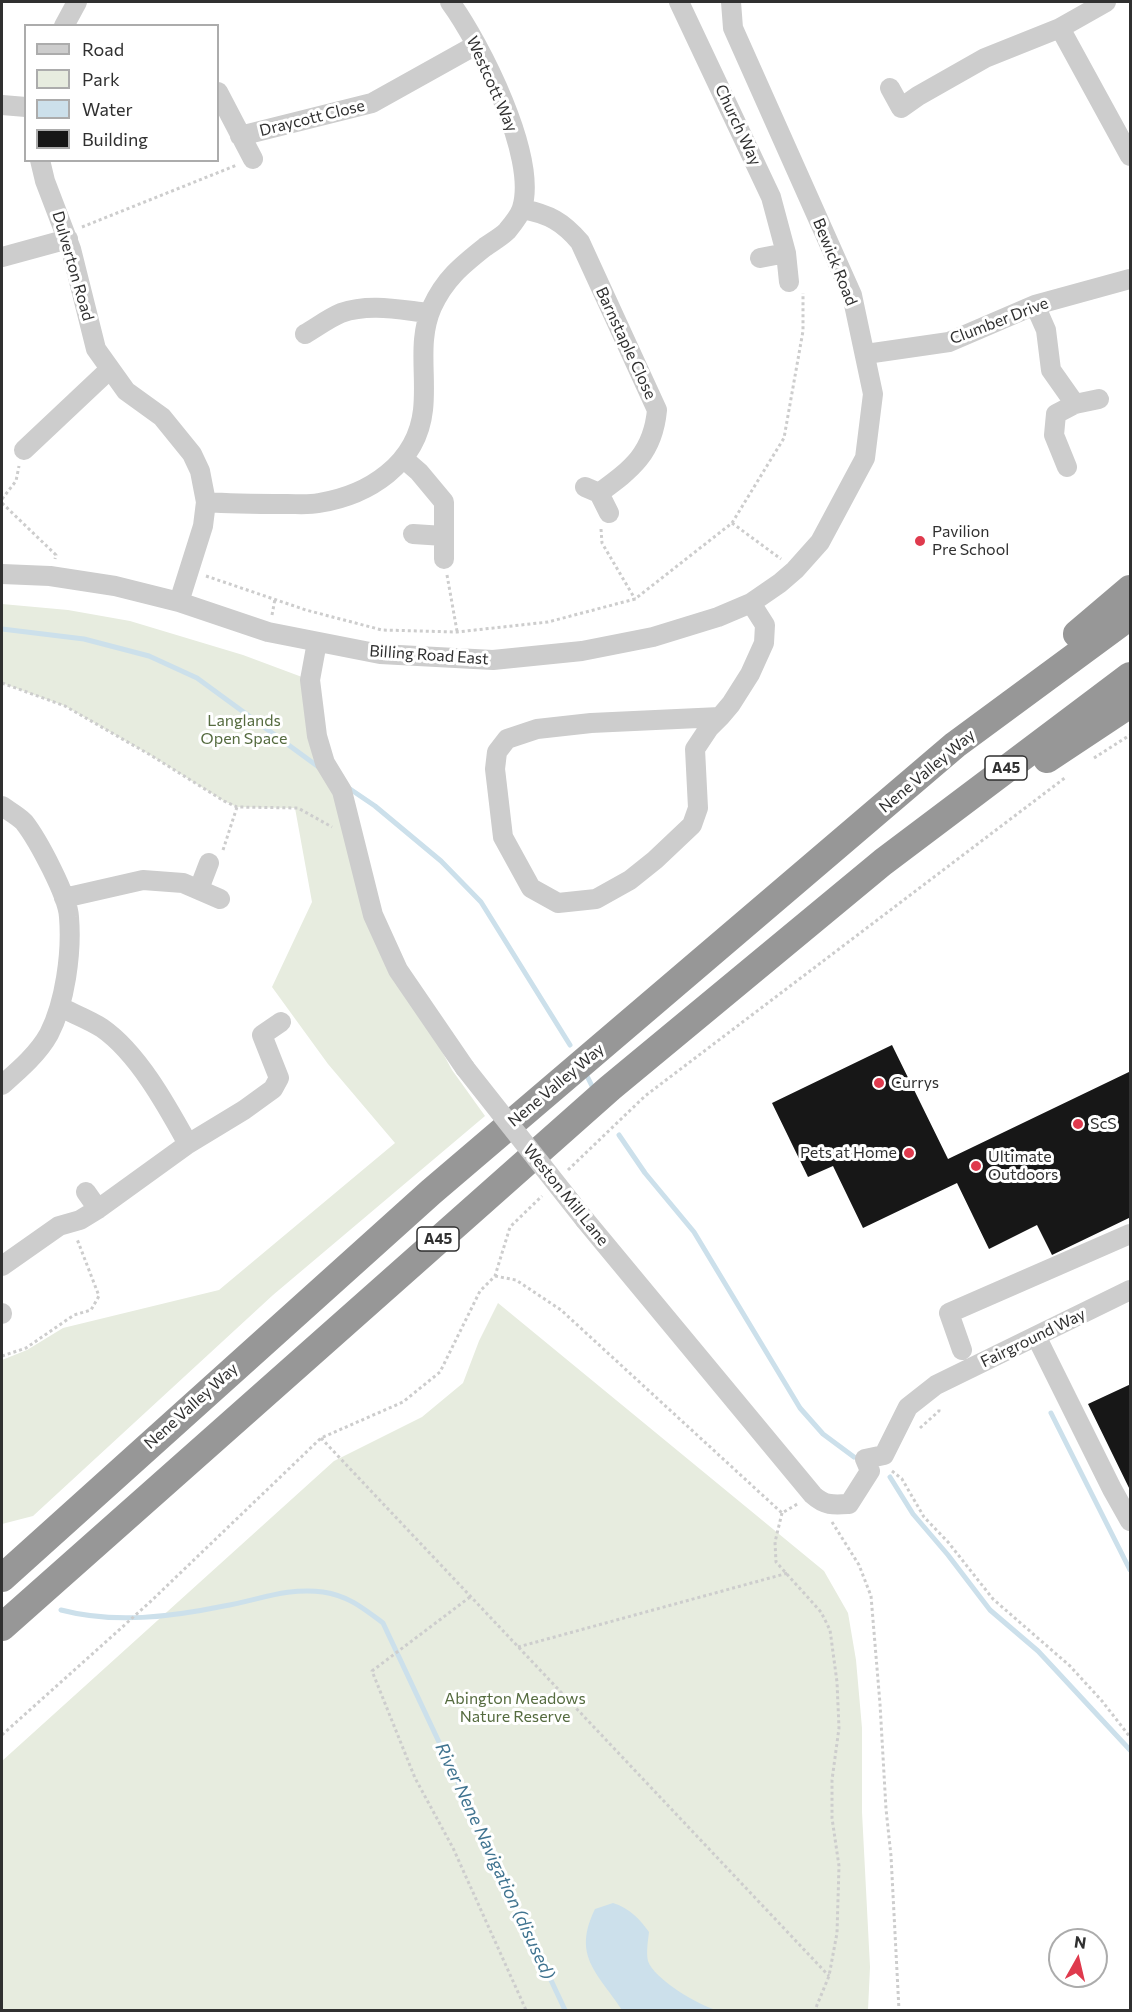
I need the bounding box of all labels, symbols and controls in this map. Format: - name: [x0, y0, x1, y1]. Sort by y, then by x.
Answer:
- legend: [24, 24, 219, 162]
- street label: Westcott Way: [462, 33, 522, 135]
- text: Road: [82, 38, 124, 60]
- text: Park: [82, 68, 120, 90]
- street label: Church Way: [711, 81, 765, 169]
- street label: Draycott Close: [257, 96, 367, 140]
- text: Water: [82, 98, 133, 120]
- text: Building: [82, 128, 148, 150]
- street label: Dulverton Road: [48, 209, 98, 323]
- street label: Bewick Road: [809, 216, 861, 308]
- street label: Barnstaple Close: [592, 284, 660, 402]
- street label: Clumber Drive: [947, 293, 1051, 349]
- place label: Pavilion Pre School: [932, 522, 1009, 560]
- marker: Pavilion Pre School: [913, 534, 927, 548]
- street label: Billing Road East: [369, 641, 489, 669]
- park label: Langlands Open Space: [201, 711, 287, 749]
- street label: Nene Valley Way: [875, 725, 979, 817]
- road number: A45: [985, 756, 1027, 780]
- street label: Nene Valley Way: [504, 1039, 608, 1131]
- place label: Currys: [891, 1073, 939, 1093]
- marker: Currys: [872, 1076, 886, 1090]
- place label: ScS: [1090, 1114, 1117, 1134]
- marker: ScS: [1071, 1117, 1085, 1131]
- street label: Weston Mill Lane: [519, 1140, 613, 1250]
- place label: Pets at Home: [800, 1143, 897, 1163]
- marker: Pets at Home: [902, 1146, 916, 1160]
- place label: Ultimate Outdoors: [988, 1147, 1058, 1185]
- marker: Ultimate Outdoors: [969, 1159, 983, 1173]
- road number: A45: [417, 1227, 459, 1251]
- street label: Fairground Way: [977, 1304, 1089, 1372]
- street label: Nene Valley Way: [140, 1359, 242, 1453]
- park label: Abington Meadows Nature Reserve: [444, 1689, 586, 1727]
- water label: River Nene Navigation (disused): [431, 1739, 559, 1983]
- north arrow: [1048, 1928, 1108, 1988]
- text: N: [1073, 1931, 1088, 1952]

